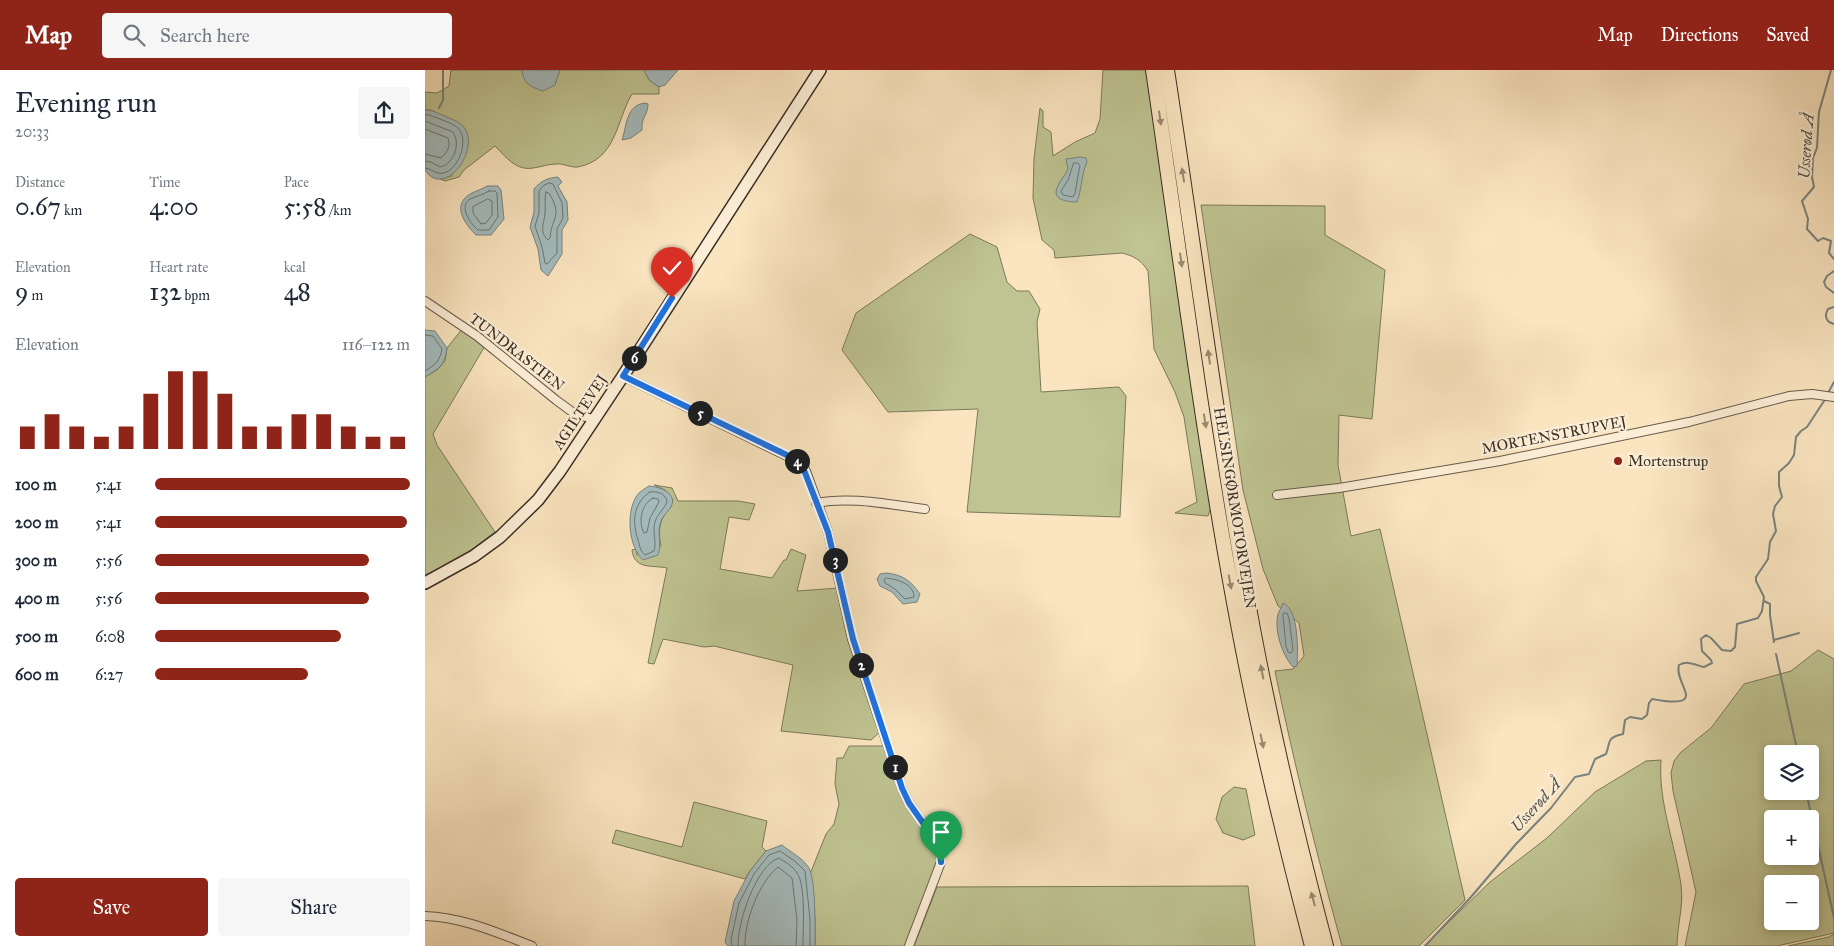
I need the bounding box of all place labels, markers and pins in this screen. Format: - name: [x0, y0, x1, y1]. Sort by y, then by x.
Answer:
- pin: [651, 247, 693, 298]
- pin: 6: [621, 346, 647, 370]
- pin: 5: [687, 400, 713, 426]
- pin: 4: [785, 448, 809, 474]
- place label: Mortenstrup: [1628, 452, 1708, 470]
- marker: Mortenstrup: [1612, 455, 1624, 467]
- pin: 3: [823, 548, 847, 572]
- pin: 2: [849, 652, 873, 678]
- pin: 1: [883, 754, 907, 780]
- pin: [920, 811, 962, 862]

